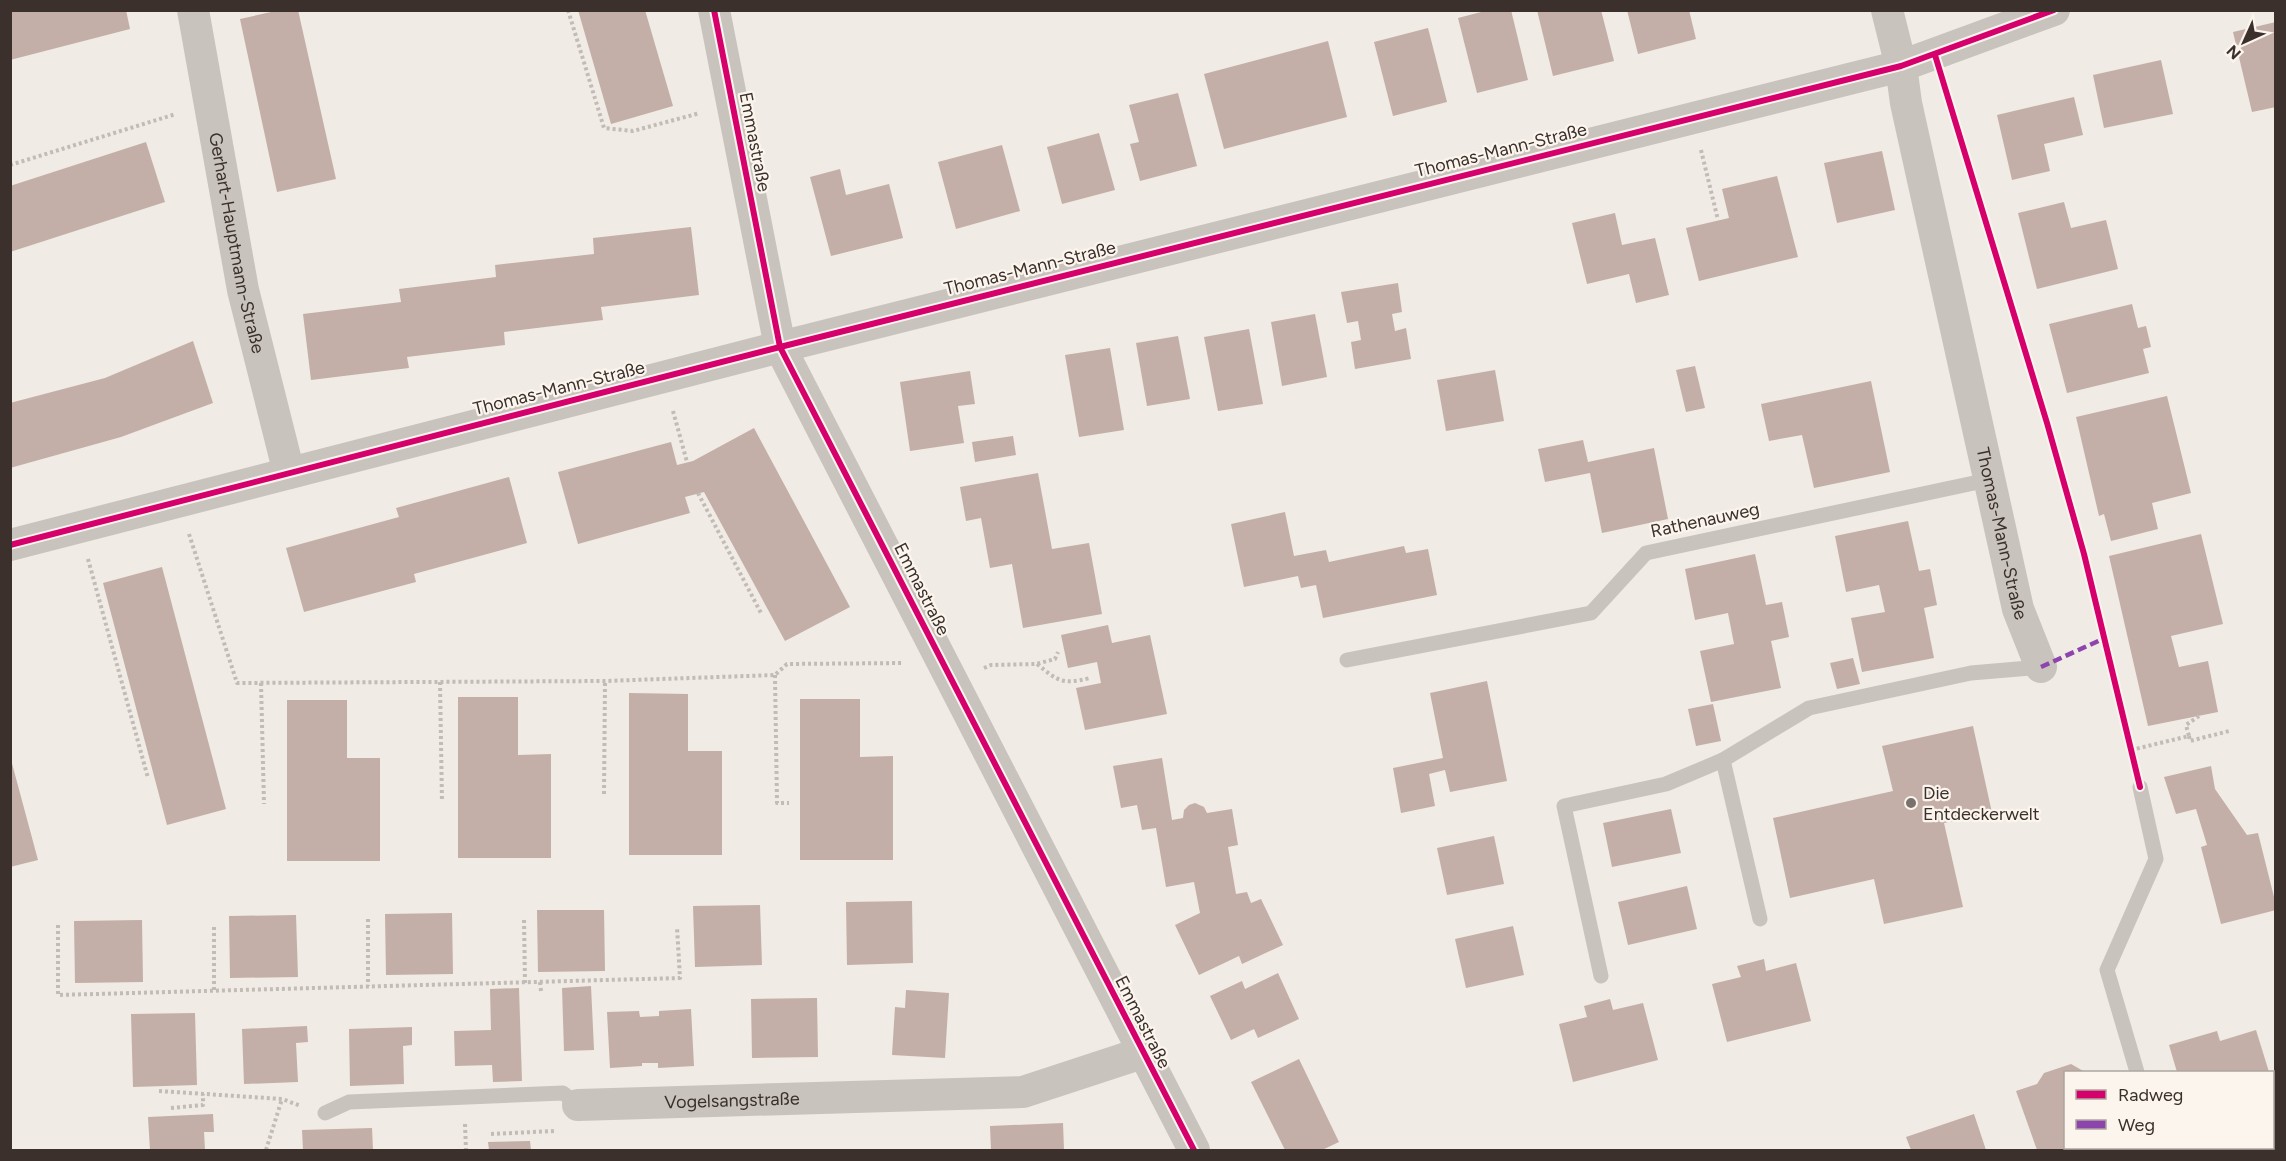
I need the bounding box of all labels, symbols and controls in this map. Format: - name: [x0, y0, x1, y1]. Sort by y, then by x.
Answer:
- north arrow: [2214, 12, 2274, 72]
- text: N: [2223, 41, 2245, 63]
- street label: Emmastraße: [735, 90, 775, 194]
- street label: Thomas-Mann-Straße: [1413, 118, 1589, 182]
- street label: Gerhart-Hauptmann-Straße: [204, 131, 270, 356]
- street label: Thomas-Mann-Straße: [942, 236, 1118, 300]
- street label: Thomas-Mann-Straße: [471, 356, 647, 420]
- street label: Thomas-Mann-Straße: [1972, 445, 2032, 623]
- street label: Rathenauweg: [1649, 498, 1761, 542]
- street label: Emmastraße: [889, 539, 955, 639]
- place label: Die Entdeckerwelt: [1923, 782, 2040, 825]
- marker: Die Entdeckerwelt: [1904, 796, 1918, 810]
- street label: Emmastraße: [1110, 972, 1176, 1072]
- legend: [2064, 1071, 2274, 1149]
- text: Radweg: [2118, 1084, 2183, 1106]
- street label: Vogelsangstraße: [664, 1088, 800, 1113]
- text: Weg: [2118, 1114, 2155, 1136]

